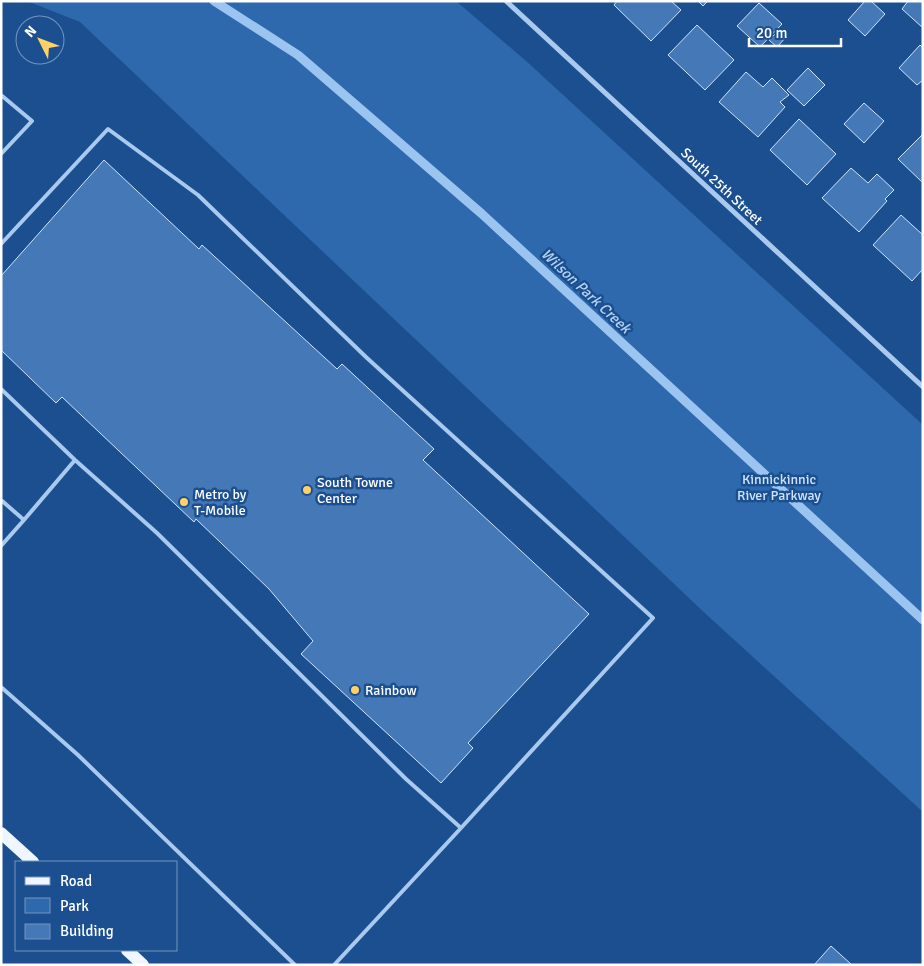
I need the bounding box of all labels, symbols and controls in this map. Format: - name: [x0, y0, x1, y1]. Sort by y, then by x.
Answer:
- north arrow: [15, 15, 65, 65]
- scale bar: [749, 15, 842, 47]
- text: N: [21, 22, 40, 41]
- text: 20 m: [756, 24, 787, 42]
- street label: South 25th Street: [677, 144, 766, 229]
- water label: Wilson Park Creek: [537, 245, 636, 338]
- park label: Kinnickinnic River Parkway: [737, 471, 821, 504]
- place label: South Towne Center: [317, 474, 393, 507]
- marker: South Towne Center: [301, 484, 313, 496]
- place label: Metro by T-Mobile: [194, 486, 247, 519]
- marker: Metro by T-Mobile: [178, 496, 190, 508]
- place label: Rainbow: [365, 682, 417, 699]
- marker: Rainbow: [349, 684, 361, 696]
- legend: [15, 861, 178, 951]
- text: Road: [60, 872, 92, 890]
- text: Park: [60, 897, 89, 915]
- text: Building: [60, 922, 114, 940]

